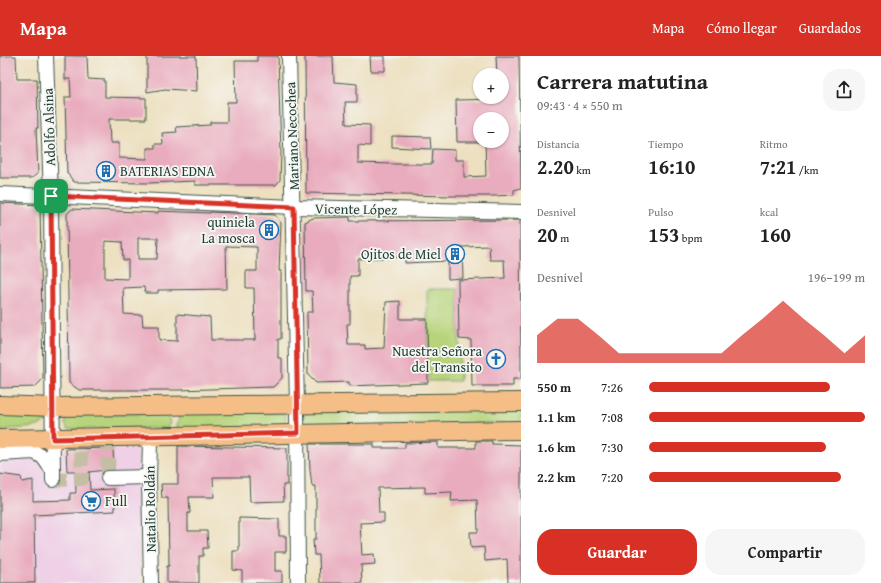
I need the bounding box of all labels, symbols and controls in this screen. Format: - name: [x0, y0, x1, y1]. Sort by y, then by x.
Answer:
- text: Mapa: [20, 14, 67, 42]
- text: Mapa: [652, 18, 684, 38]
- text: Cómo llegar: [706, 18, 777, 38]
- text: Guardados: [799, 18, 861, 38]
- text: Carrera matutina: [537, 65, 708, 97]
- map controls: [473, 68, 509, 148]
- button: +: [473, 68, 509, 104]
- button: share: [823, 69, 865, 111]
- street label: Mariano Necochea: [280, 81, 304, 191]
- street label: Adolfo Alsina: [38, 87, 60, 166]
- text: 09:43 · 4 × 550 m: [537, 96, 623, 115]
- button: −: [473, 112, 509, 148]
- text: Distancia: [537, 136, 580, 152]
- text: Tiempo: [648, 136, 683, 152]
- text: Ritmo: [760, 136, 788, 152]
- text: 2.20: [537, 152, 574, 181]
- text: 16:10: [648, 152, 695, 181]
- text: 7:21: [760, 152, 796, 181]
- building icon: BATERIAS EDNA: [95, 160, 117, 182]
- place label: BATERIAS EDNA: [120, 161, 215, 181]
- text: km: [574, 162, 591, 178]
- text: /km: [796, 162, 819, 178]
- pin: [34, 179, 68, 213]
- icon: arrive: [40, 185, 62, 207]
- street label: Vicente López: [315, 198, 397, 220]
- text: Desnivel: [537, 204, 576, 220]
- text: Pulso: [648, 204, 673, 220]
- text: kcal: [760, 204, 778, 220]
- place label: quiniela La mosca: [202, 212, 255, 248]
- building icon: quiniela La mosca: [258, 219, 280, 241]
- text: 20: [537, 220, 558, 249]
- text: 153: [648, 220, 679, 249]
- text: 160: [760, 220, 791, 249]
- text: m: [558, 230, 569, 246]
- text: bpm: [679, 230, 702, 246]
- building icon: Ojitos de Miel: [444, 243, 466, 265]
- place label: Ojitos de Miel: [361, 244, 441, 264]
- text: Desnivel: [537, 268, 583, 287]
- text: 196–199 m: [808, 268, 865, 287]
- place label: Nuestra Señora del Transito: [392, 341, 482, 377]
- church icon: Nuestra Señora del Transito: [485, 348, 507, 370]
- text: 550 m: [537, 378, 571, 397]
- text: 7:26: [601, 378, 623, 397]
- text: 1.1 km: [537, 408, 576, 427]
- text: 7:08: [601, 408, 623, 427]
- text: 1.6 km: [537, 438, 576, 457]
- text: 7:30: [601, 438, 623, 457]
- street label: Natalio Roldán: [139, 465, 161, 552]
- text: 2.2 km: [537, 468, 576, 487]
- text: 7:20: [601, 468, 623, 487]
- supermarket icon: Full: [80, 490, 102, 512]
- place label: Full: [105, 491, 127, 511]
- button: Guardar: [537, 529, 697, 575]
- button: Compartir: [705, 529, 865, 575]

